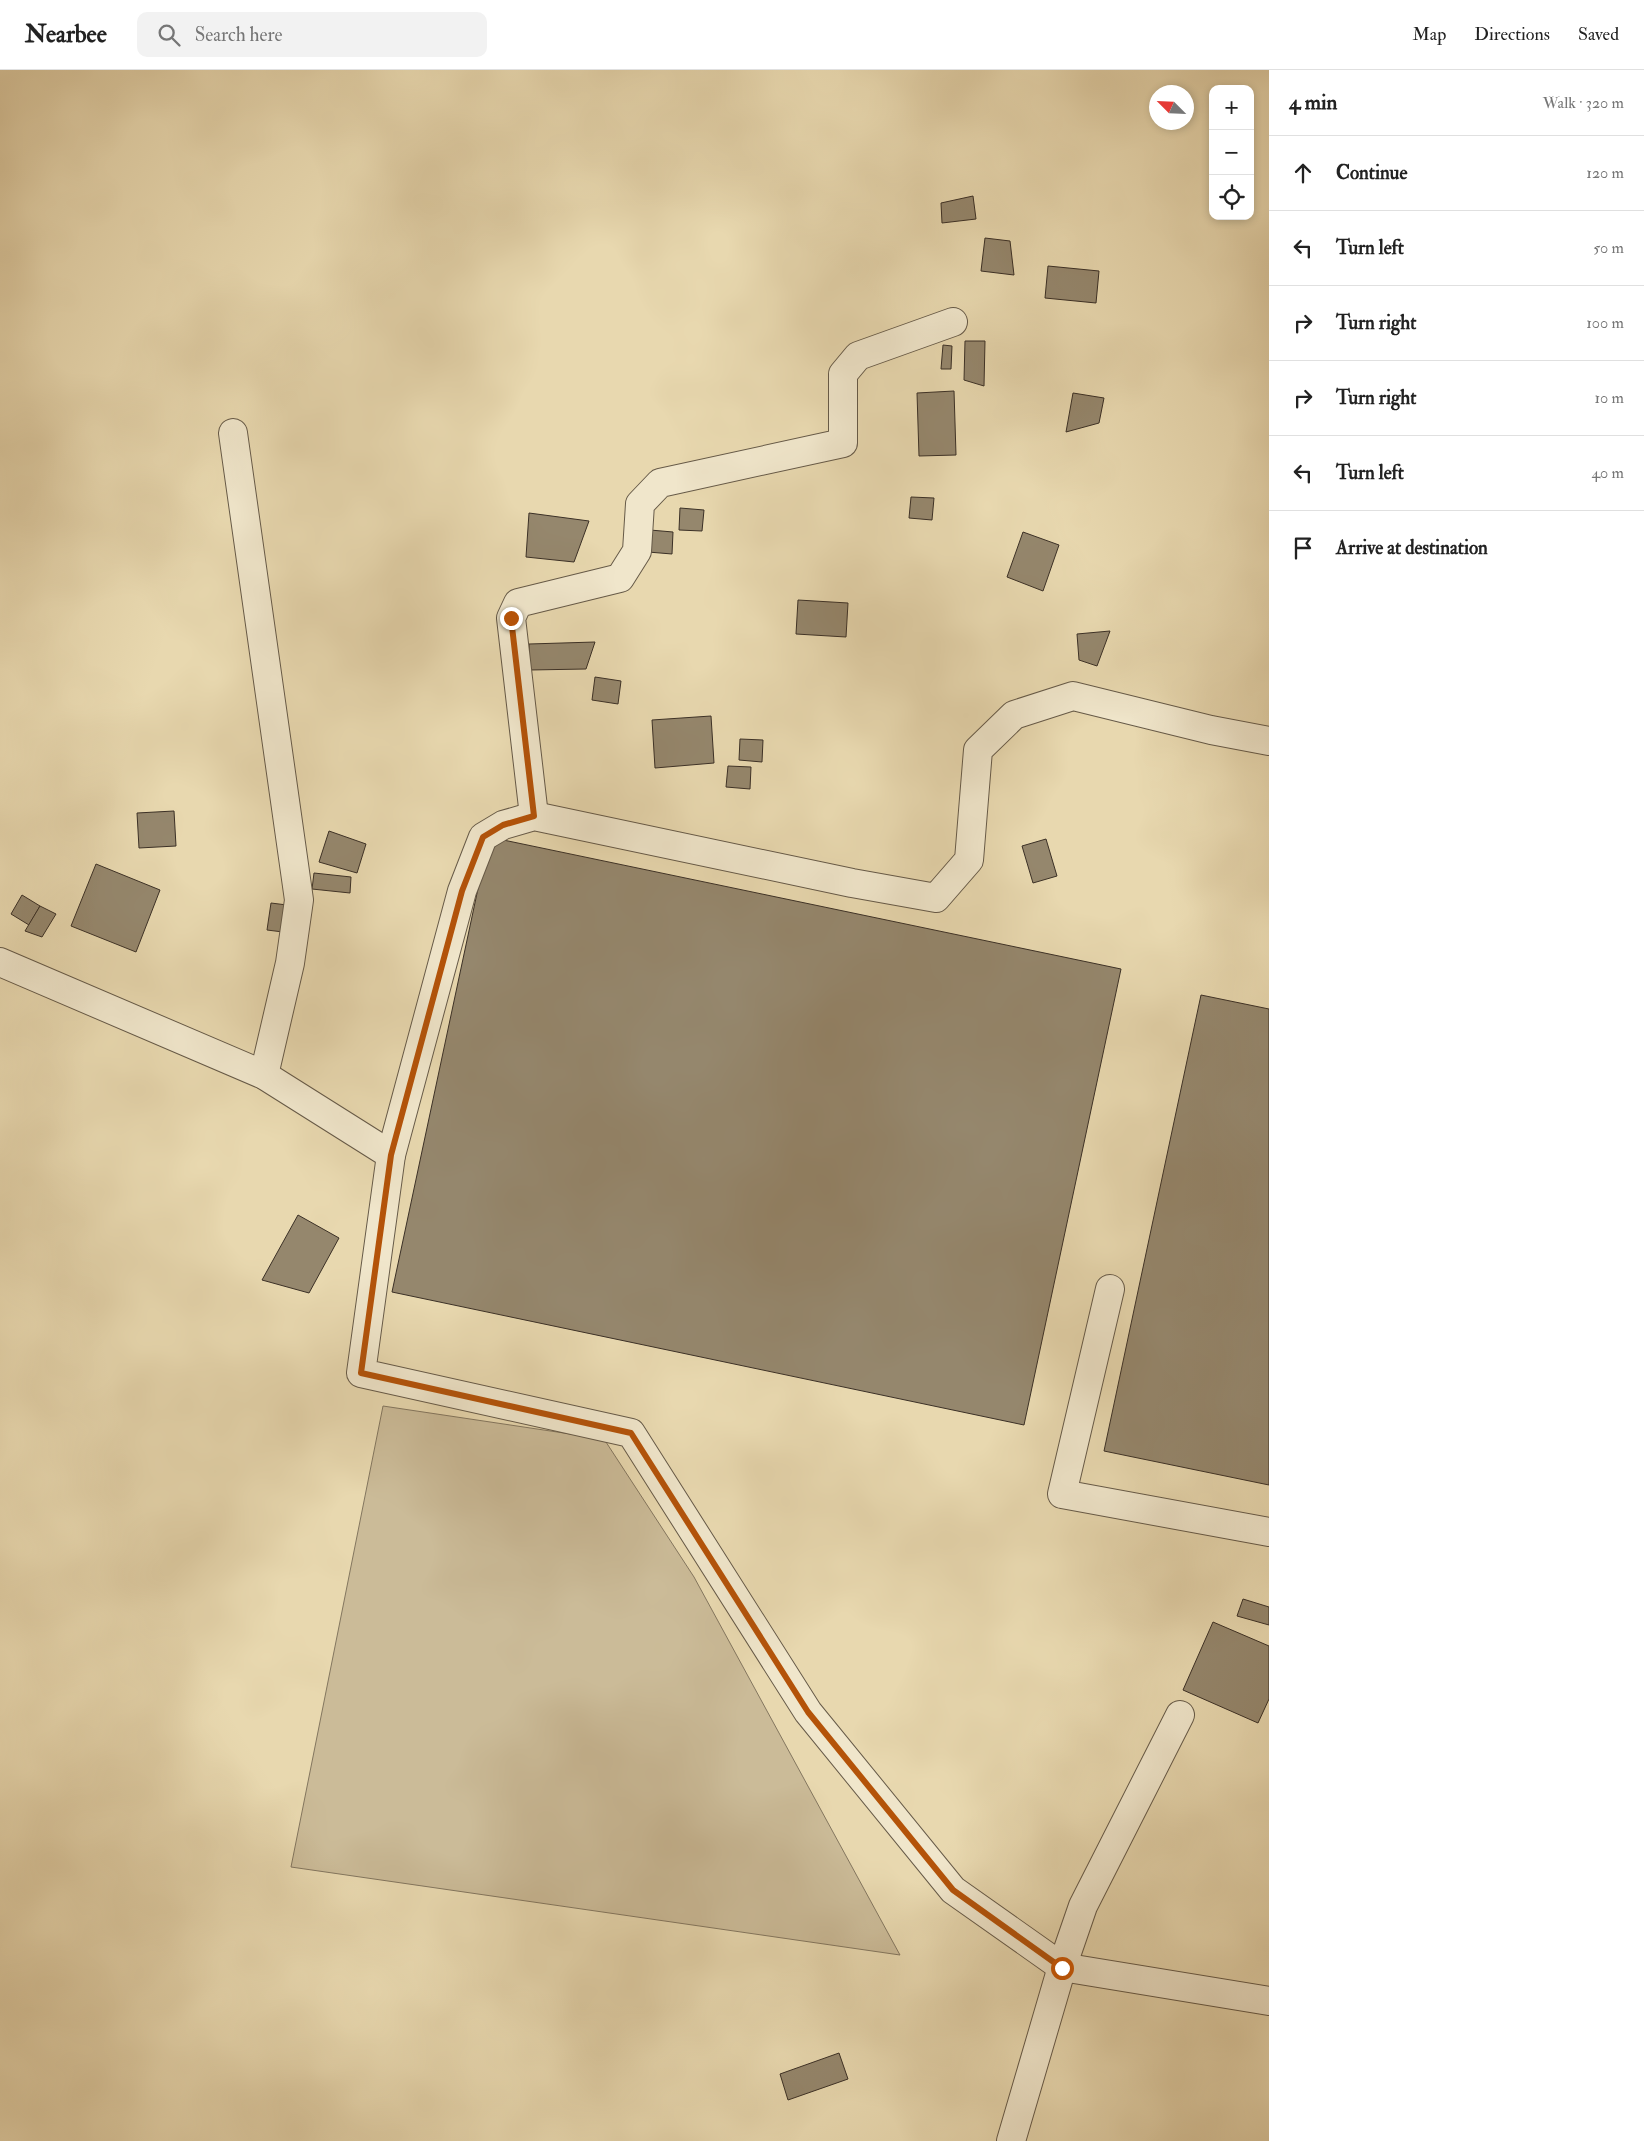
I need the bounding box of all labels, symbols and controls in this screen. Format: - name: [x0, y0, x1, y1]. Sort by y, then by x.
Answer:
- search box: [137, 12, 487, 57]
- text: Nearbee: [25, 19, 107, 50]
- icon: search: [155, 21, 183, 49]
- text: Search here: [195, 23, 282, 47]
- text: Map: [1413, 23, 1446, 46]
- text: Directions: [1474, 23, 1550, 46]
- text: Saved: [1578, 23, 1619, 46]
- north arrow: [1149, 85, 1194, 130]
- map controls: [1209, 85, 1254, 220]
- button: +: [1209, 85, 1254, 130]
- text: 4 min: [1289, 89, 1337, 116]
- text: Walk · 320 m: [1543, 93, 1624, 113]
- button: −: [1209, 130, 1254, 175]
- icon: ahead: [1289, 159, 1317, 187]
- text: Continue: [1336, 161, 1407, 185]
- text: 120 m: [1586, 163, 1624, 183]
- button: locate: [1209, 175, 1254, 220]
- icon: left: [1289, 234, 1317, 262]
- text: Turn left: [1336, 236, 1404, 260]
- text: 50 m: [1593, 238, 1624, 258]
- icon: right: [1289, 309, 1317, 337]
- text: Turn right: [1336, 311, 1416, 335]
- text: 100 m: [1586, 313, 1624, 333]
- icon: right: [1289, 384, 1317, 412]
- text: Turn right: [1336, 386, 1416, 410]
- text: 10 m: [1594, 388, 1624, 408]
- icon: left: [1289, 459, 1317, 487]
- text: Turn left: [1336, 461, 1404, 485]
- text: 40 m: [1591, 463, 1624, 483]
- icon: arrive: [1289, 534, 1317, 562]
- text: Arrive at destination: [1336, 536, 1488, 560]
- route end: [500, 607, 523, 630]
- route start: [1051, 1957, 1074, 1980]

